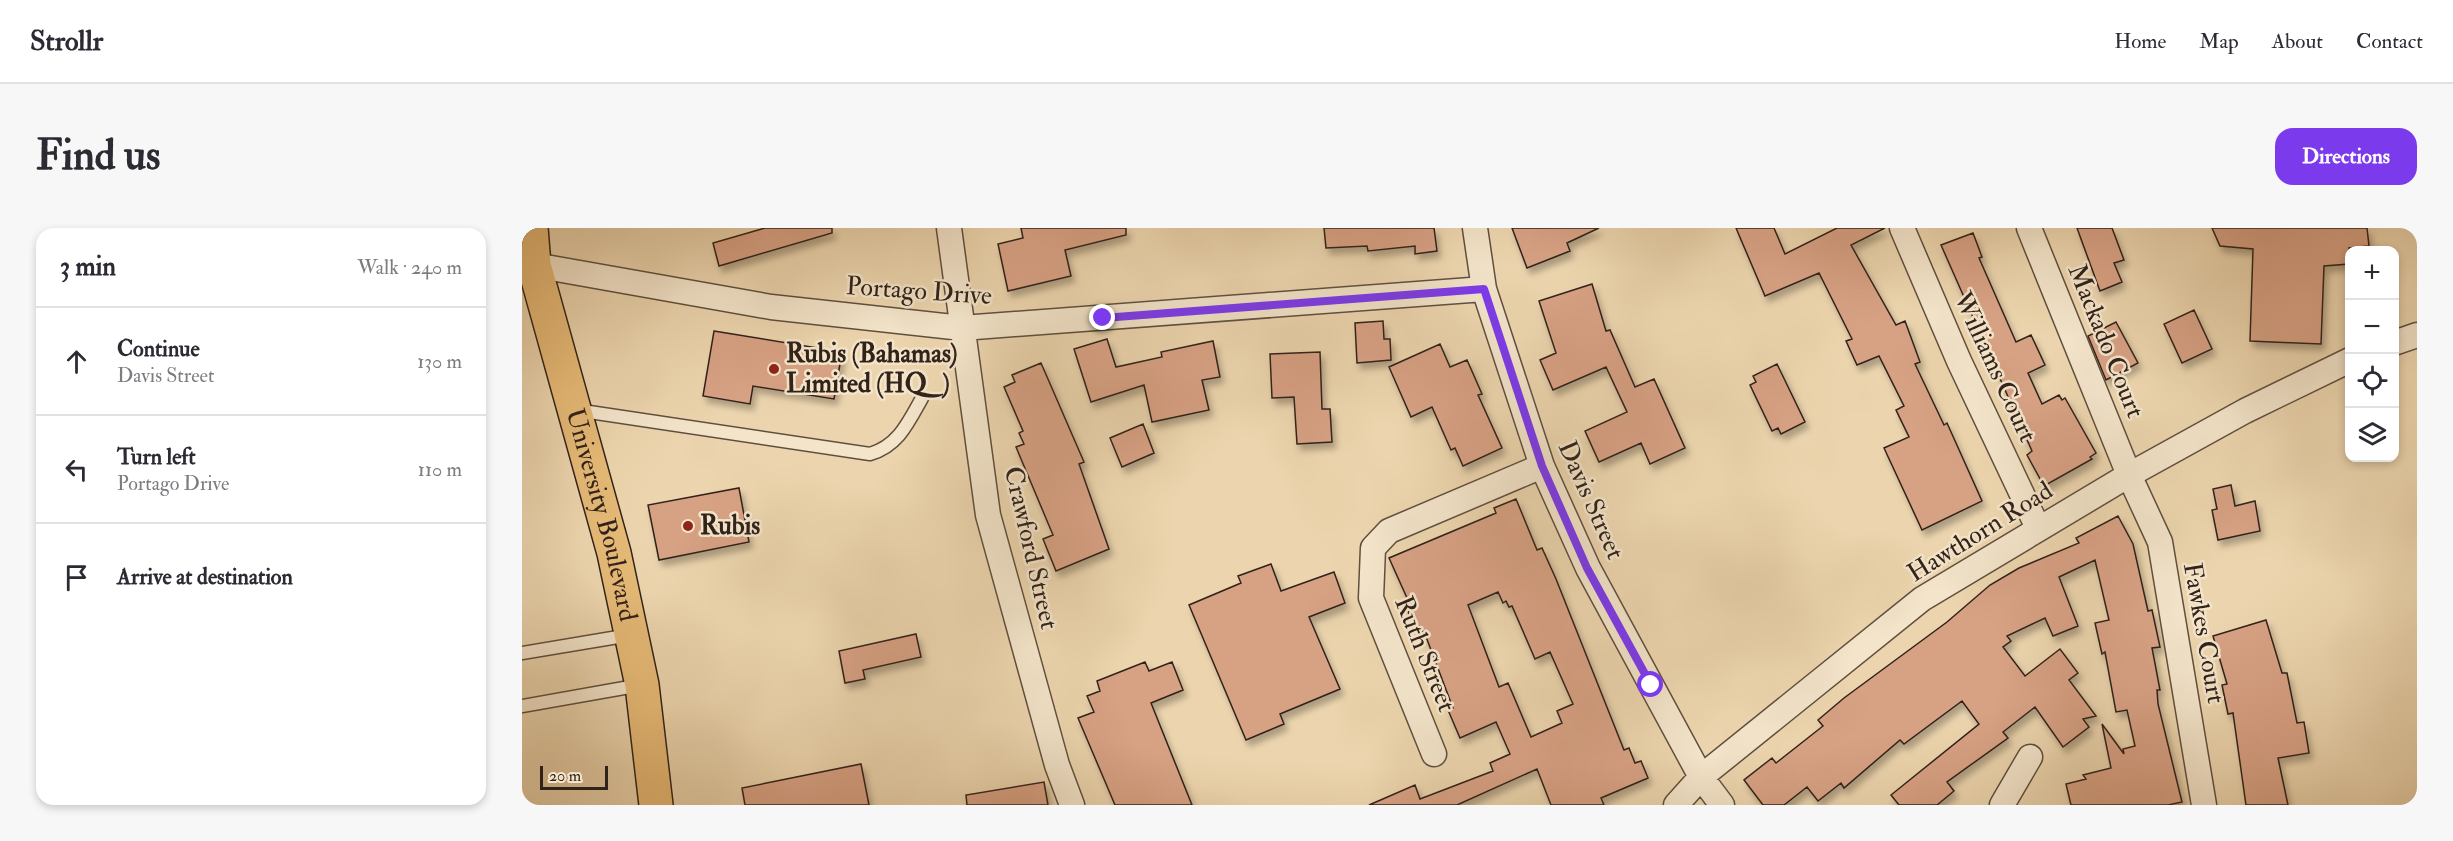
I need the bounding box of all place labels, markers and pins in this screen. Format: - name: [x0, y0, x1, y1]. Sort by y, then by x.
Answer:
- place label: Rubis (Bahamas) Limited (HQ): [786, 338, 958, 400]
- marker: Rubis (Bahamas) Limited (HQ): [767, 362, 781, 376]
- place label: Rubis: [700, 510, 760, 542]
- marker: Rubis: [681, 519, 695, 533]

